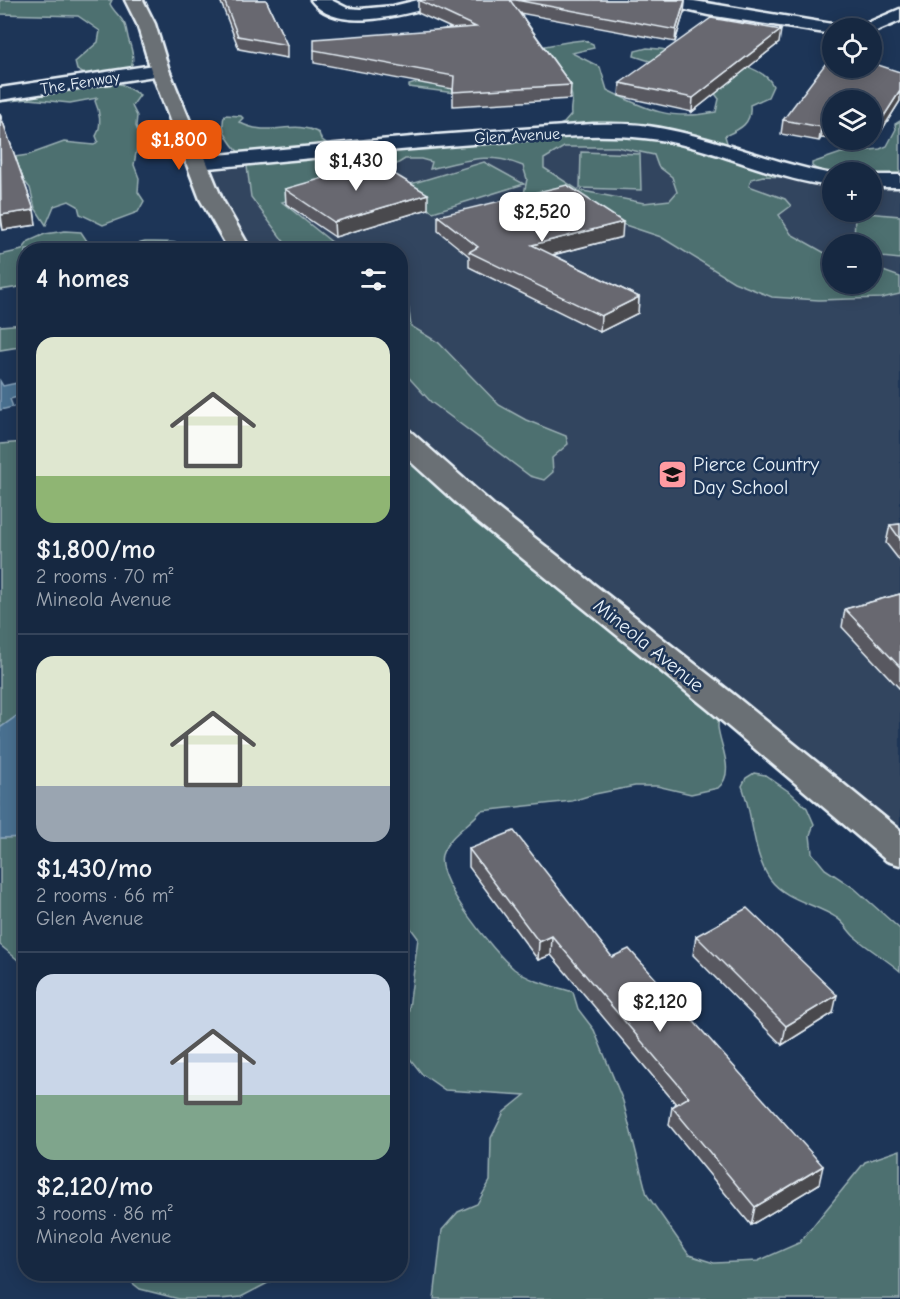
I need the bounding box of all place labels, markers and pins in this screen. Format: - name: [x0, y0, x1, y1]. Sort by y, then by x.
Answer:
- pin: $1,800: [130, 120, 228, 171]
- pin: $1,430: [307, 141, 405, 192]
- pin: $2,520: [493, 192, 591, 243]
- place label: Pierce Country Day School: [693, 453, 819, 499]
- school or university icon: Pierce Country Day School: [656, 459, 688, 491]
- pin: $2,120: [611, 982, 709, 1033]

